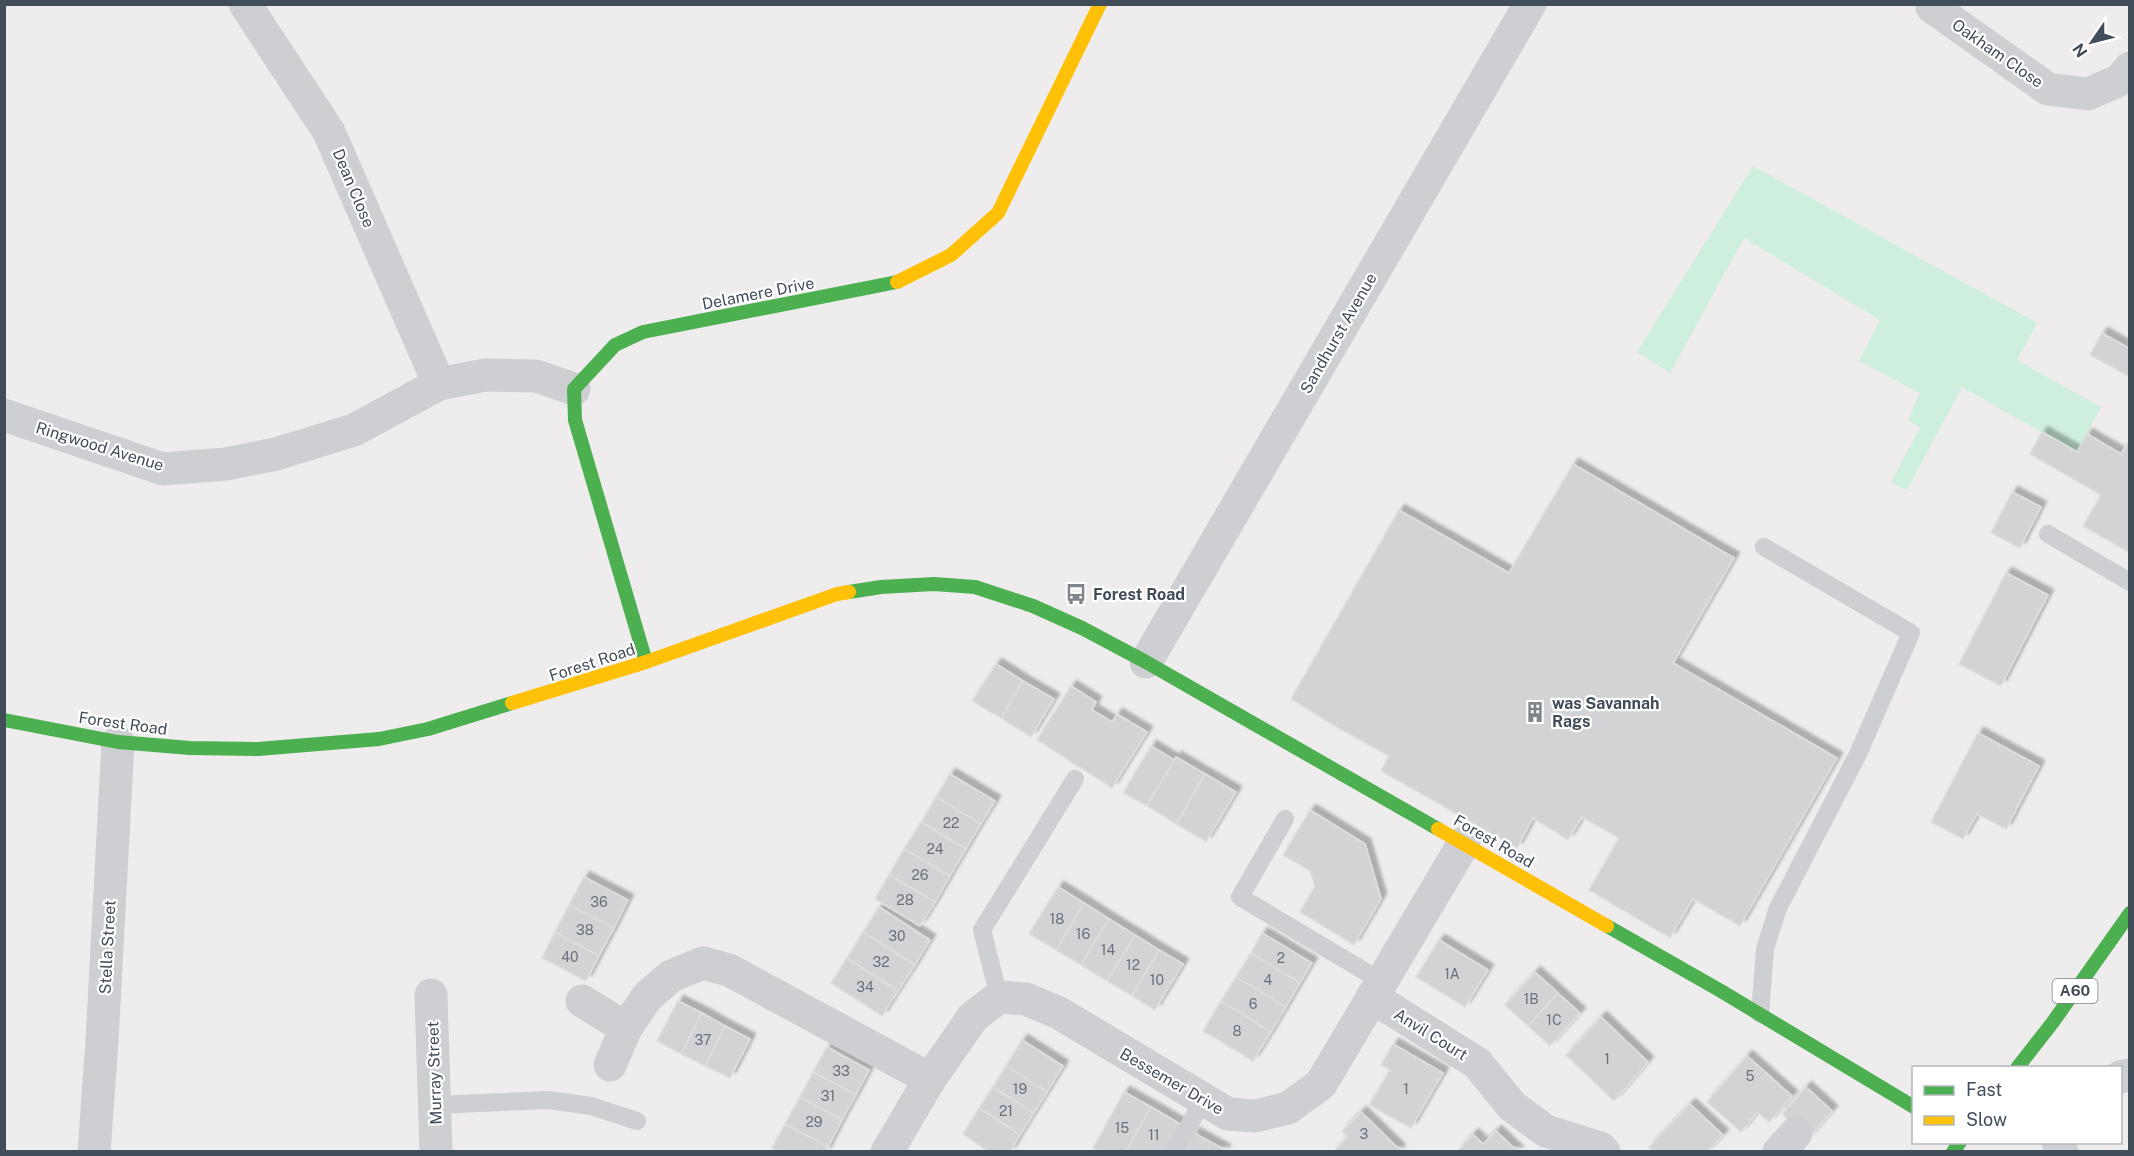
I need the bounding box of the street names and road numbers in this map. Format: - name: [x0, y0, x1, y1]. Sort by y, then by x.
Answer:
- street label: Oakham Close: [1949, 15, 2047, 92]
- street label: Dean Close: [328, 146, 379, 230]
- street label: Sandhurst Avenue: [1296, 270, 1381, 397]
- street label: Delamere Drive: [700, 273, 816, 314]
- street label: Ringwood Avenue: [34, 418, 166, 475]
- street label: Forest Road: [547, 640, 638, 685]
- street label: Forest Road: [77, 708, 169, 739]
- street label: Forest Road: [1450, 811, 1537, 872]
- street label: Stella Street: [96, 899, 119, 995]
- road number: A60: [2052, 979, 2098, 1003]
- street label: Anvil Court: [1391, 1004, 1471, 1064]
- street label: Murray Street: [423, 1021, 446, 1125]
- street label: Bessemer Drive: [1117, 1044, 1227, 1119]

